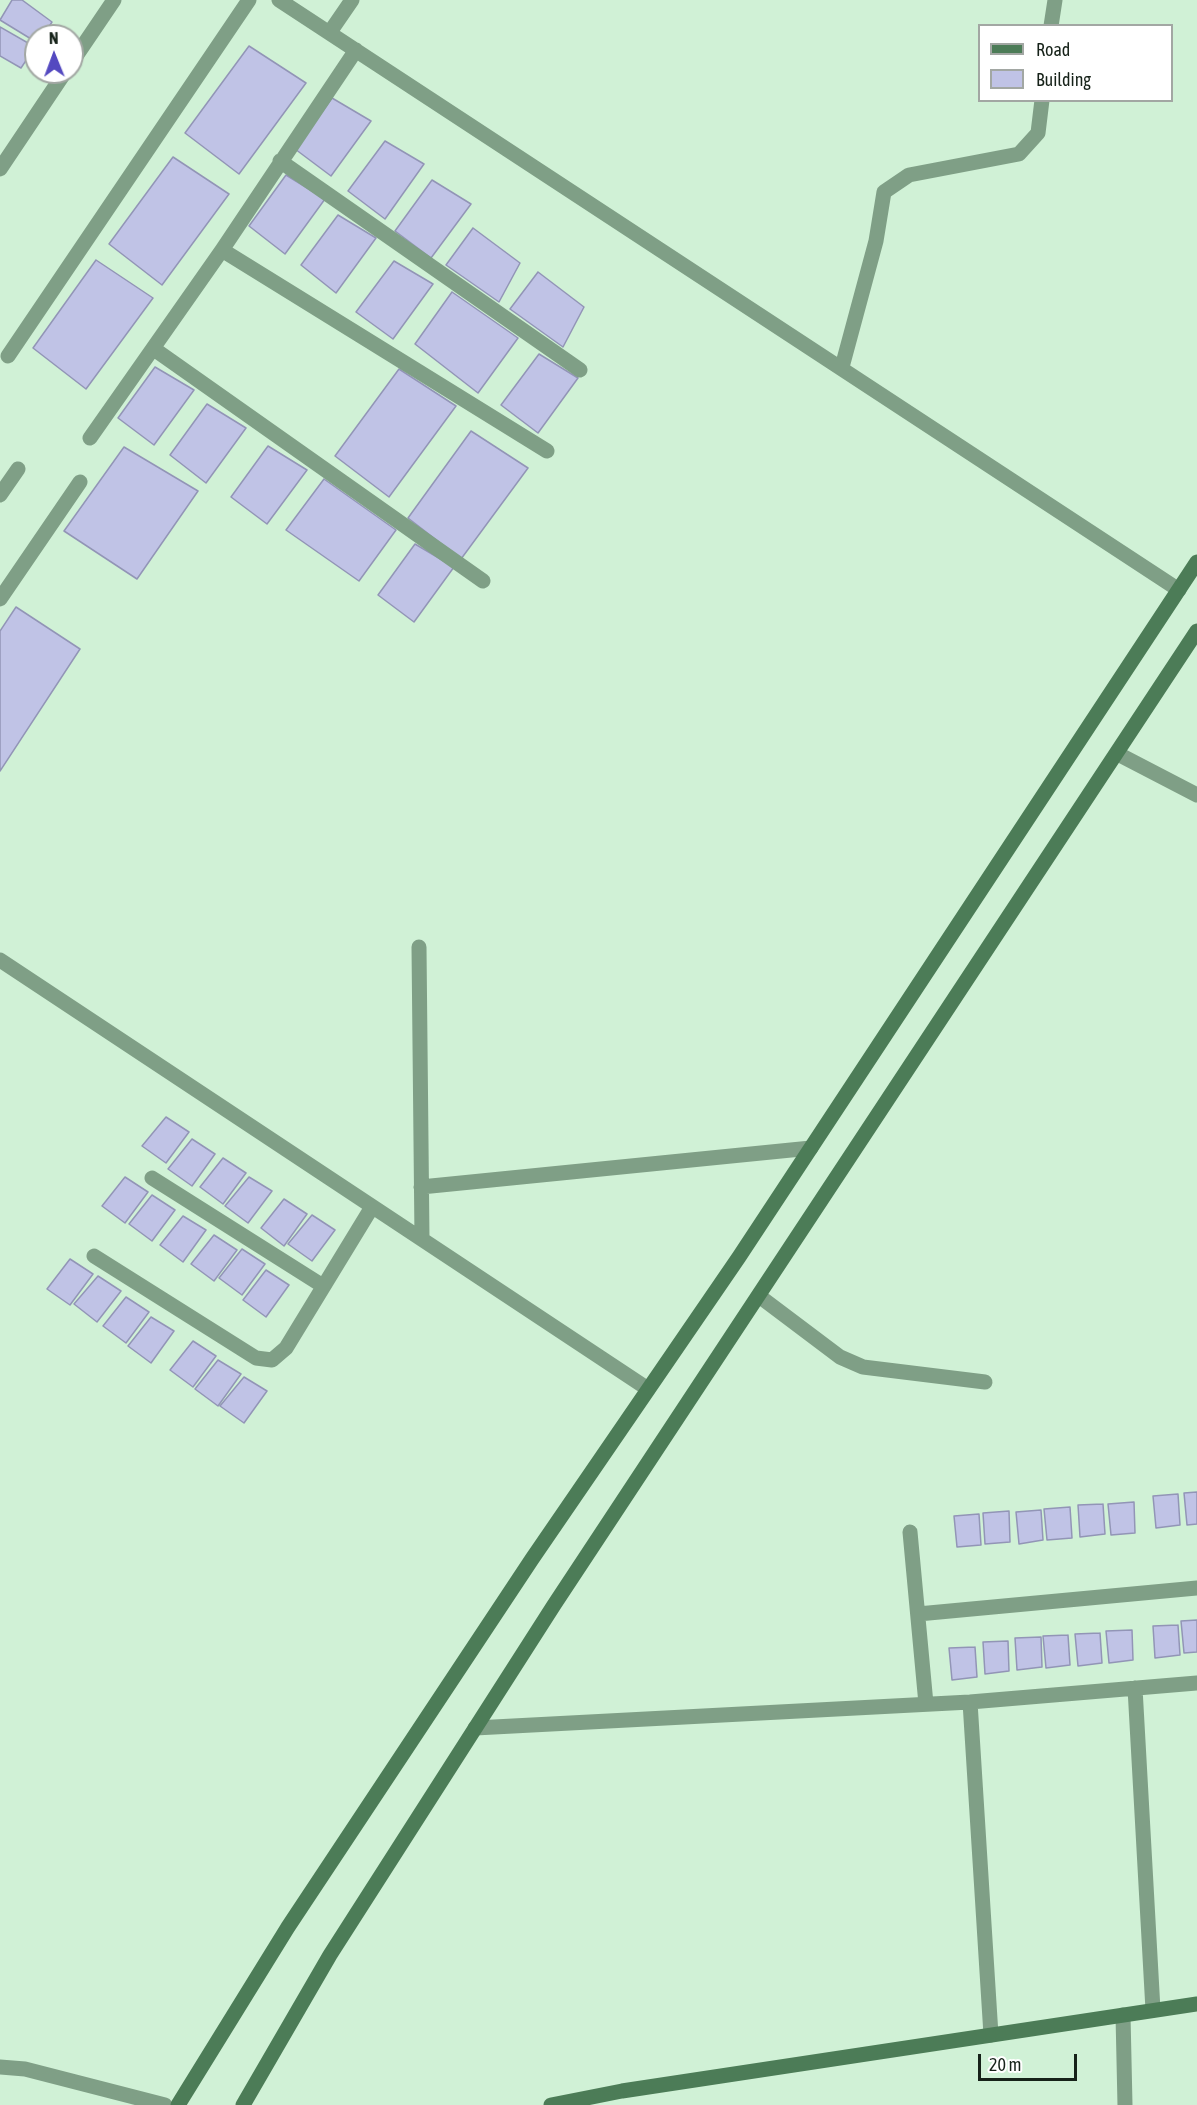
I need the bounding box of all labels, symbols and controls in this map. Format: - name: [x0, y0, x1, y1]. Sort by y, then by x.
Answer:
- north arrow: [24, 24, 84, 84]
- legend: [978, 24, 1173, 102]
- text: N: [49, 29, 59, 47]
- text: Road: [1036, 39, 1070, 60]
- text: Building: [1036, 69, 1091, 90]
- scale bar: [981, 2042, 1080, 2080]
- text: 20 m: [989, 2054, 1021, 2075]

